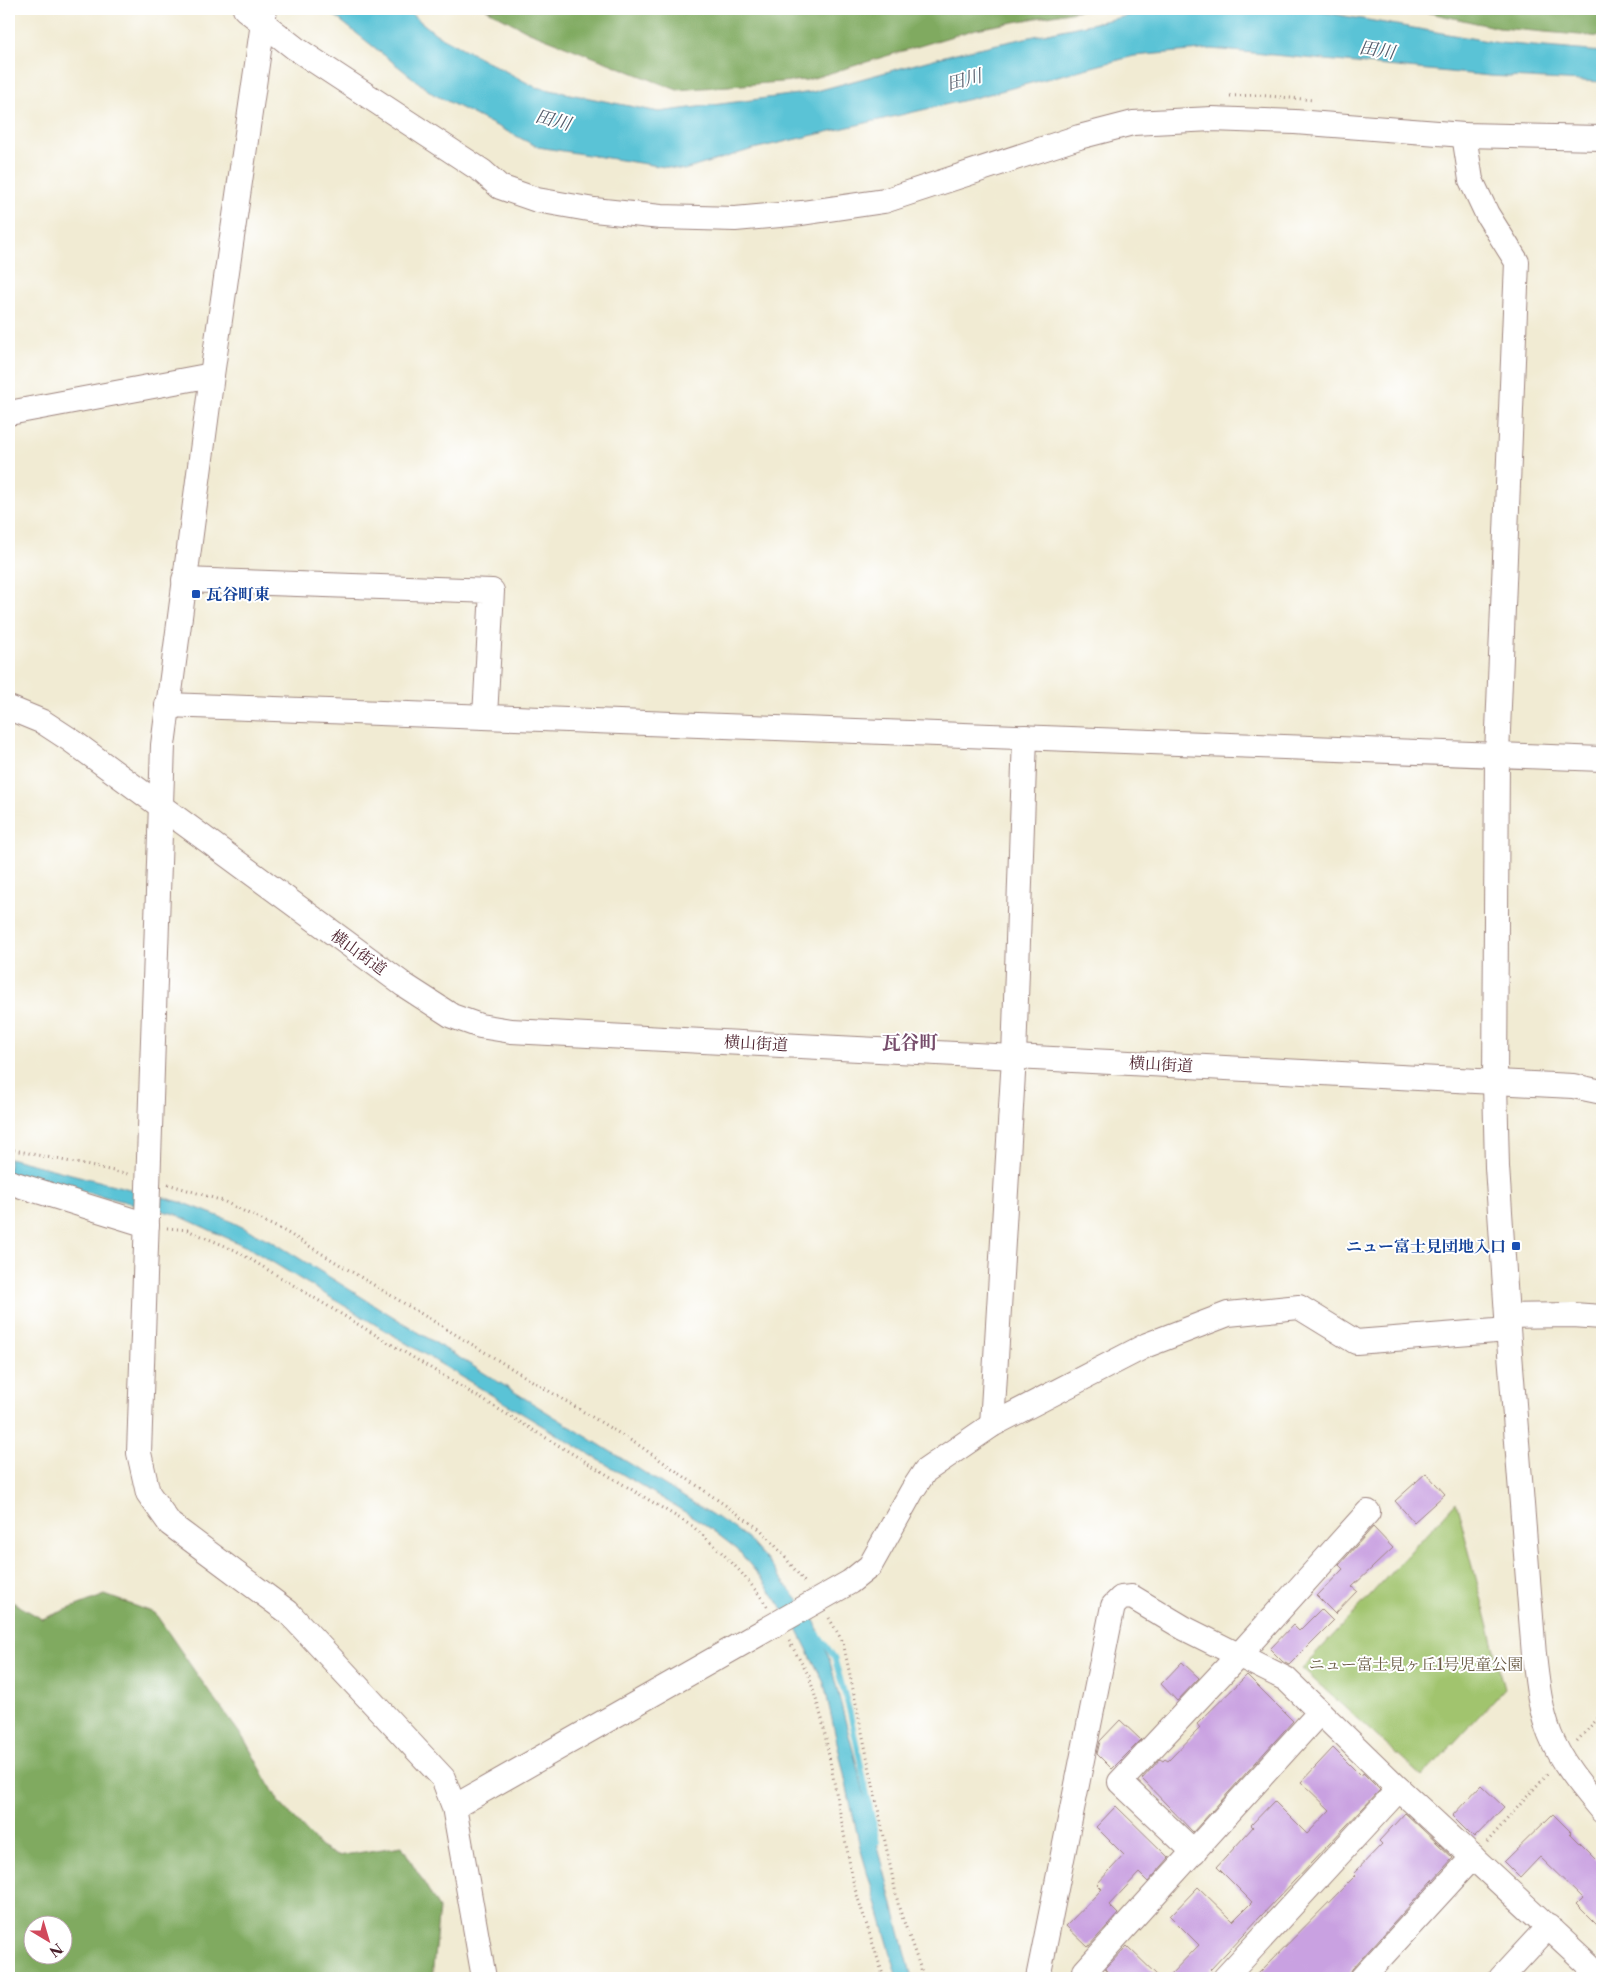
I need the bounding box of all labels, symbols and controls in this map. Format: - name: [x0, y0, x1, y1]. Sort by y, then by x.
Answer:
- water label: 田川: [1358, 36, 1398, 64]
- water label: 田川: [944, 64, 986, 95]
- water label: 田川: [533, 105, 575, 136]
- place label: 瓦谷町東: [206, 584, 270, 604]
- marker: 瓦谷町東: [190, 588, 202, 600]
- street label: 横山街道: [327, 925, 391, 979]
- street label: 横山街道: [724, 1031, 788, 1055]
- district label: 瓦谷町: [881, 1031, 939, 1054]
- street label: 横山街道: [1129, 1052, 1193, 1076]
- place label: ニュー富士見団地入口: [1346, 1236, 1506, 1256]
- marker: ニュー富士見団地入口: [1510, 1240, 1522, 1252]
- park label: ニュー富士見ヶ丘1号児童公園: [1309, 1654, 1523, 1674]
- north arrow: [22, 1914, 72, 1964]
- text: N: [46, 1939, 66, 1961]

